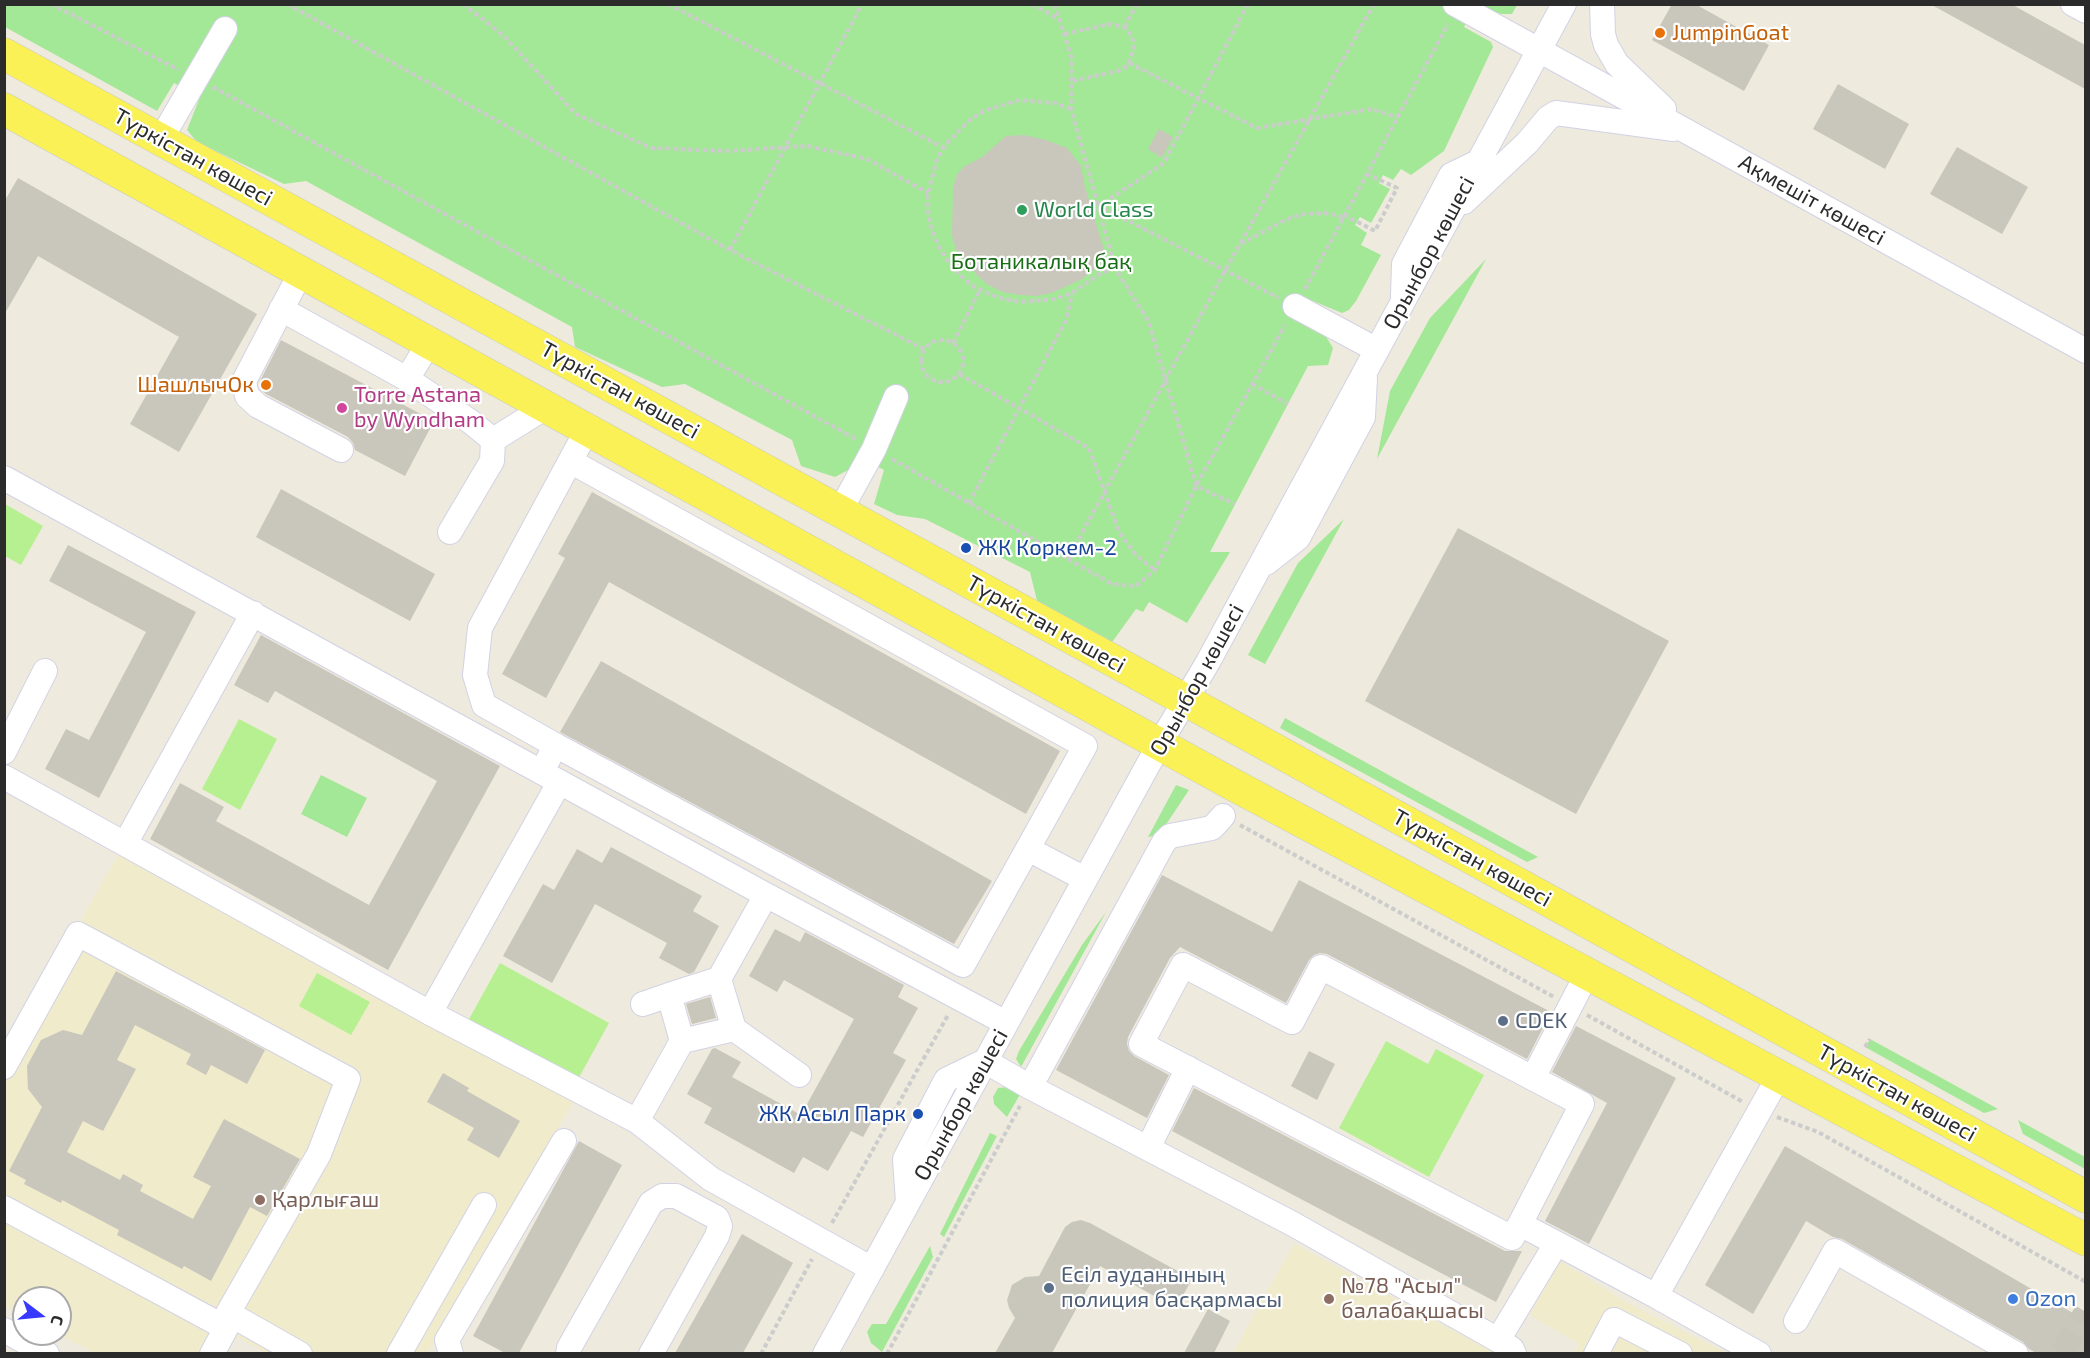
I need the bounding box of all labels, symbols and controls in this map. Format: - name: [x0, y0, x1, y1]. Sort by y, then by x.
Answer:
- place label: JumpinGoat: [1672, 20, 1789, 46]
- marker: JumpinGoat: [1653, 26, 1667, 40]
- street label: Түркістан көшесі: [109, 102, 277, 212]
- street label: Ақмешіт көшесі: [1734, 149, 1890, 251]
- street label: Орынбор көшесі: [1378, 172, 1480, 334]
- place label: World Class: [1034, 197, 1153, 223]
- marker: World Class: [1015, 203, 1029, 217]
- park label: Ботаникалық бақ: [951, 249, 1131, 275]
- street label: Түркістан көшесі: [536, 335, 704, 445]
- place label: ШашлычОк: [137, 372, 254, 398]
- marker: ШашлычОк: [259, 378, 273, 392]
- place label: Torre Astana by Wyndham: [354, 382, 485, 434]
- marker: Torre Astana by Wyndham: [335, 401, 349, 415]
- place label: ЖК Коркем-2: [978, 535, 1117, 561]
- marker: ЖК Коркем-2: [959, 541, 973, 555]
- street label: Түркістан көшесі: [962, 569, 1130, 679]
- street label: Орынбор көшесі: [1144, 600, 1250, 760]
- street label: Түркістан көшесі: [1388, 803, 1556, 913]
- place label: CDEK: [1515, 1008, 1567, 1034]
- marker: CDEK: [1496, 1014, 1510, 1028]
- street label: Орынбор көшесі: [908, 1025, 1014, 1185]
- street label: Түркістан көшесі: [1813, 1038, 1981, 1148]
- place label: ЖК Асыл Парк: [759, 1101, 906, 1127]
- marker: ЖК Асыл Парк: [911, 1107, 925, 1121]
- place label: Қарлығаш: [272, 1187, 379, 1213]
- marker: Қарлығаш: [253, 1193, 267, 1207]
- place label: Есіл ауданының полиция басқармасы: [1061, 1262, 1282, 1314]
- place label: №78 "Асыл" балабақшасы: [1341, 1273, 1484, 1324]
- marker: Есіл ауданының полиция басқармасы: [1042, 1281, 1056, 1295]
- north arrow: [12, 1286, 72, 1346]
- place label: Ozon: [2025, 1286, 2076, 1312]
- marker: №78 "Асыл" балабақшасы: [1322, 1292, 1336, 1306]
- marker: Ozon: [2006, 1292, 2020, 1306]
- text: С: [47, 1313, 68, 1328]

